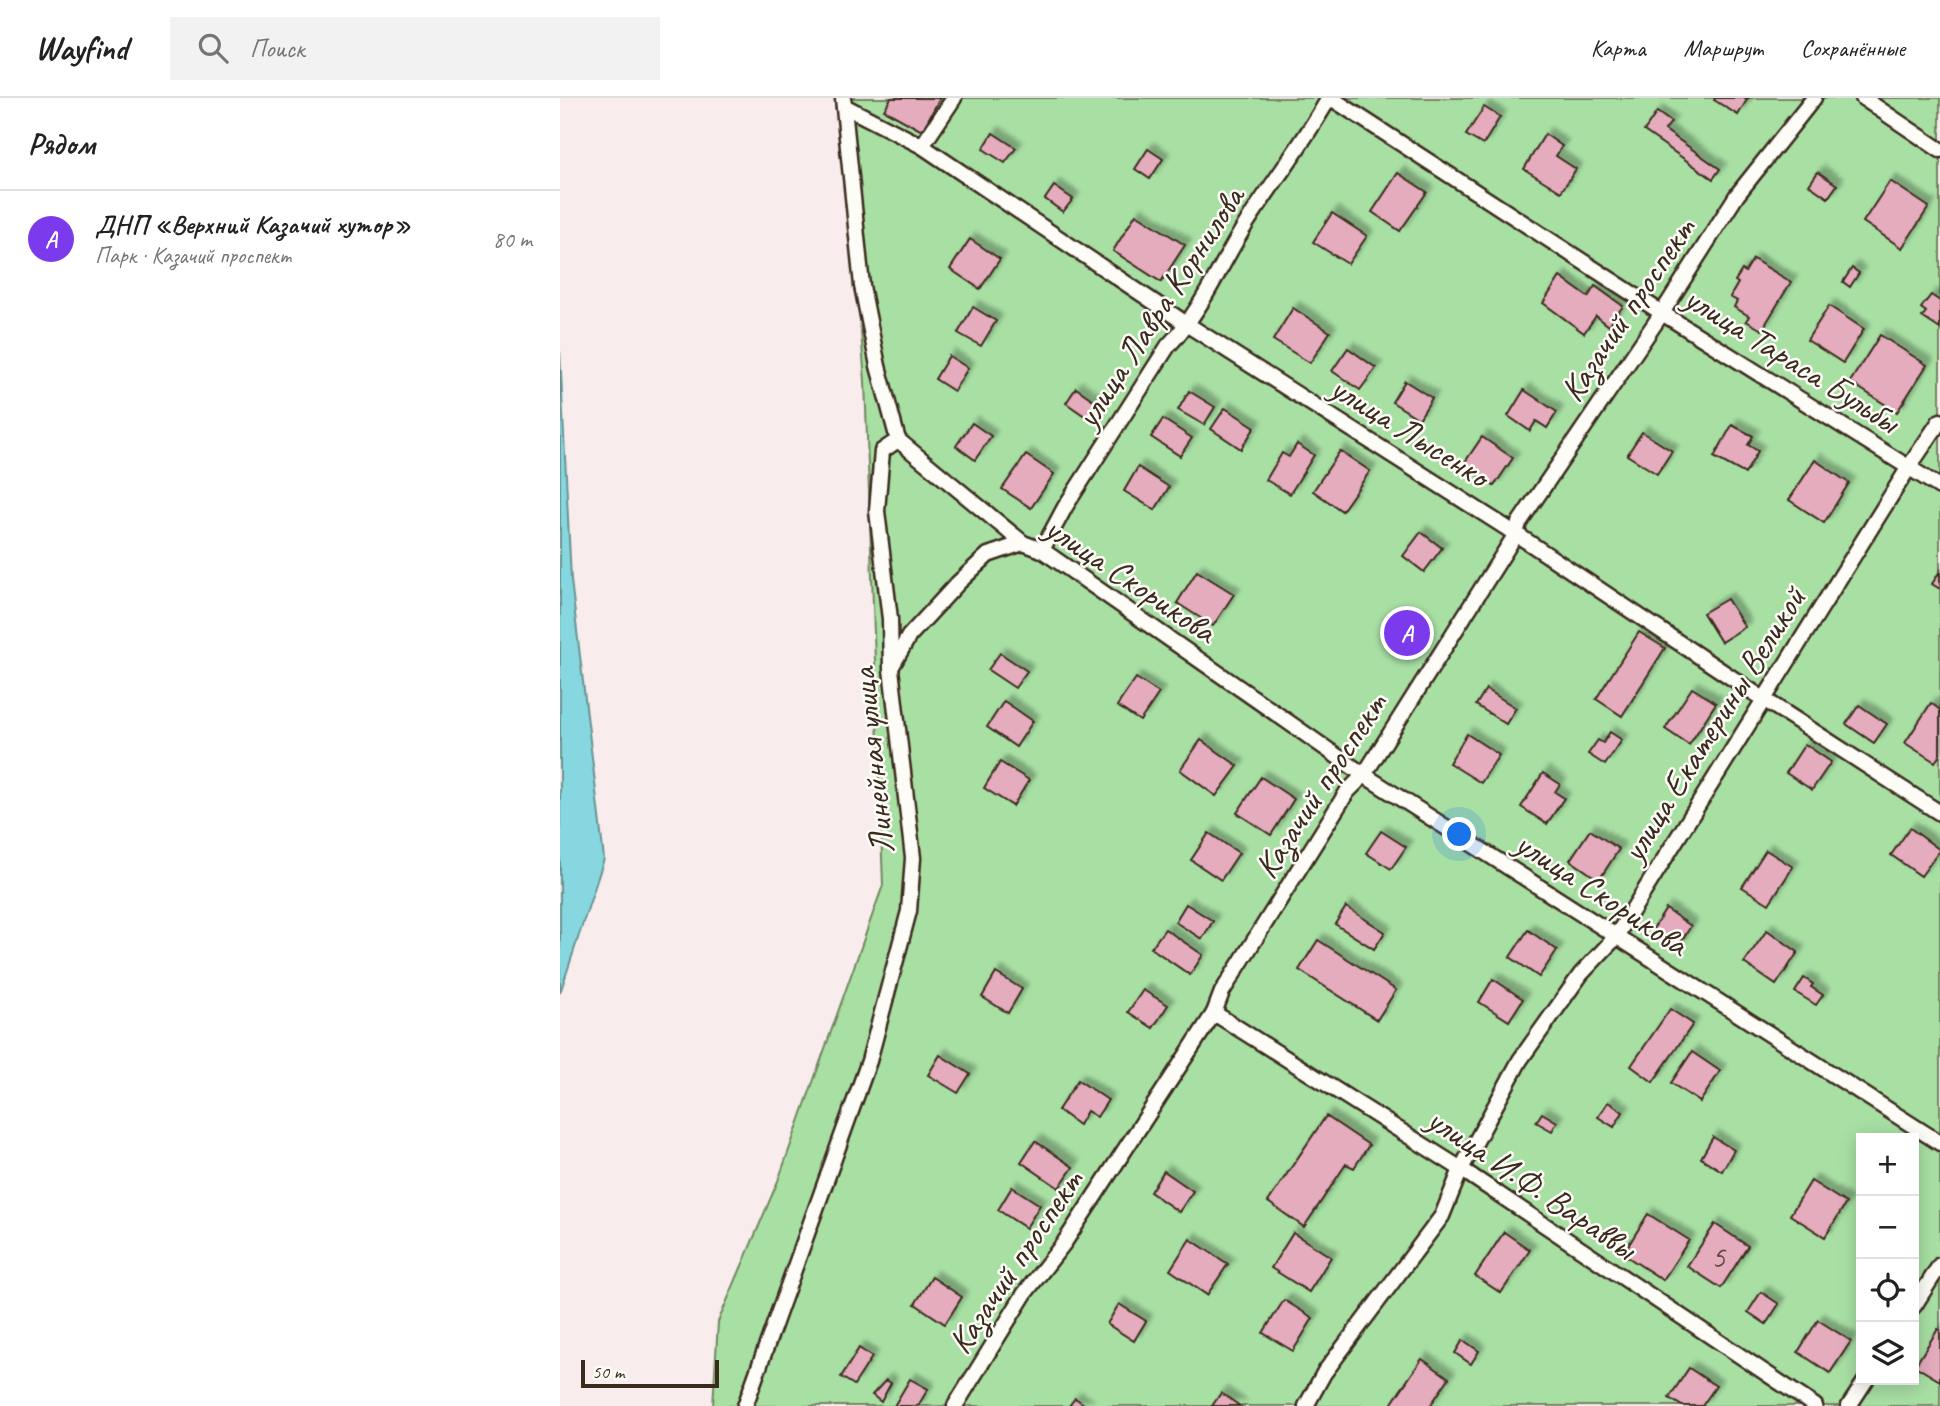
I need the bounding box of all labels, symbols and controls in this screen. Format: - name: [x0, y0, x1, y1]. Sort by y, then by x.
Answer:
- search box: [170, 17, 660, 80]
- text: Wayfind: [35, 27, 128, 69]
- icon: search: [194, 29, 232, 67]
- text: Поиск: [250, 32, 305, 65]
- text: Карта: [1591, 33, 1646, 63]
- text: Маршрут: [1684, 33, 1763, 63]
- text: Сохранённые: [1801, 33, 1905, 63]
- text: Рядом: [28, 125, 95, 163]
- street label: улица Лавра Корнилова: [1064, 176, 1256, 438]
- street label: Казачий проспект: [1549, 207, 1706, 410]
- text: ДНП «Верхний Казачий хутор»: [95, 208, 411, 241]
- text: A: [45, 225, 57, 254]
- text: 80 m: [493, 225, 532, 254]
- text: Парк · Казачий проспект: [95, 241, 291, 270]
- street label: улица Тараса Бульбы: [1674, 274, 1910, 445]
- street label: улица Лысенко: [1321, 364, 1500, 500]
- street label: улица Скорикова: [1035, 504, 1227, 655]
- street label: улица Екатерины Великой: [1610, 576, 1817, 872]
- pin: A: [1384, 607, 1430, 659]
- street label: Линейная улица: [840, 664, 905, 856]
- street label: Казачий проспект: [1244, 683, 1398, 887]
- your location: [1442, 817, 1476, 851]
- street label: улица Скорикова: [1505, 820, 1699, 967]
- street label: улица И.Ф. Вараввы: [1417, 1096, 1647, 1271]
- map controls: [1856, 1133, 1919, 1385]
- button: +: [1856, 1133, 1919, 1196]
- street label: Казачий проспект: [937, 1159, 1094, 1362]
- button: −: [1856, 1196, 1919, 1259]
- house number: 5: [1711, 1236, 1727, 1277]
- button: locate: [1856, 1259, 1919, 1322]
- button: layers: [1856, 1322, 1919, 1385]
- scale bar: [581, 1357, 719, 1389]
- text: 50 m: [592, 1360, 624, 1384]

